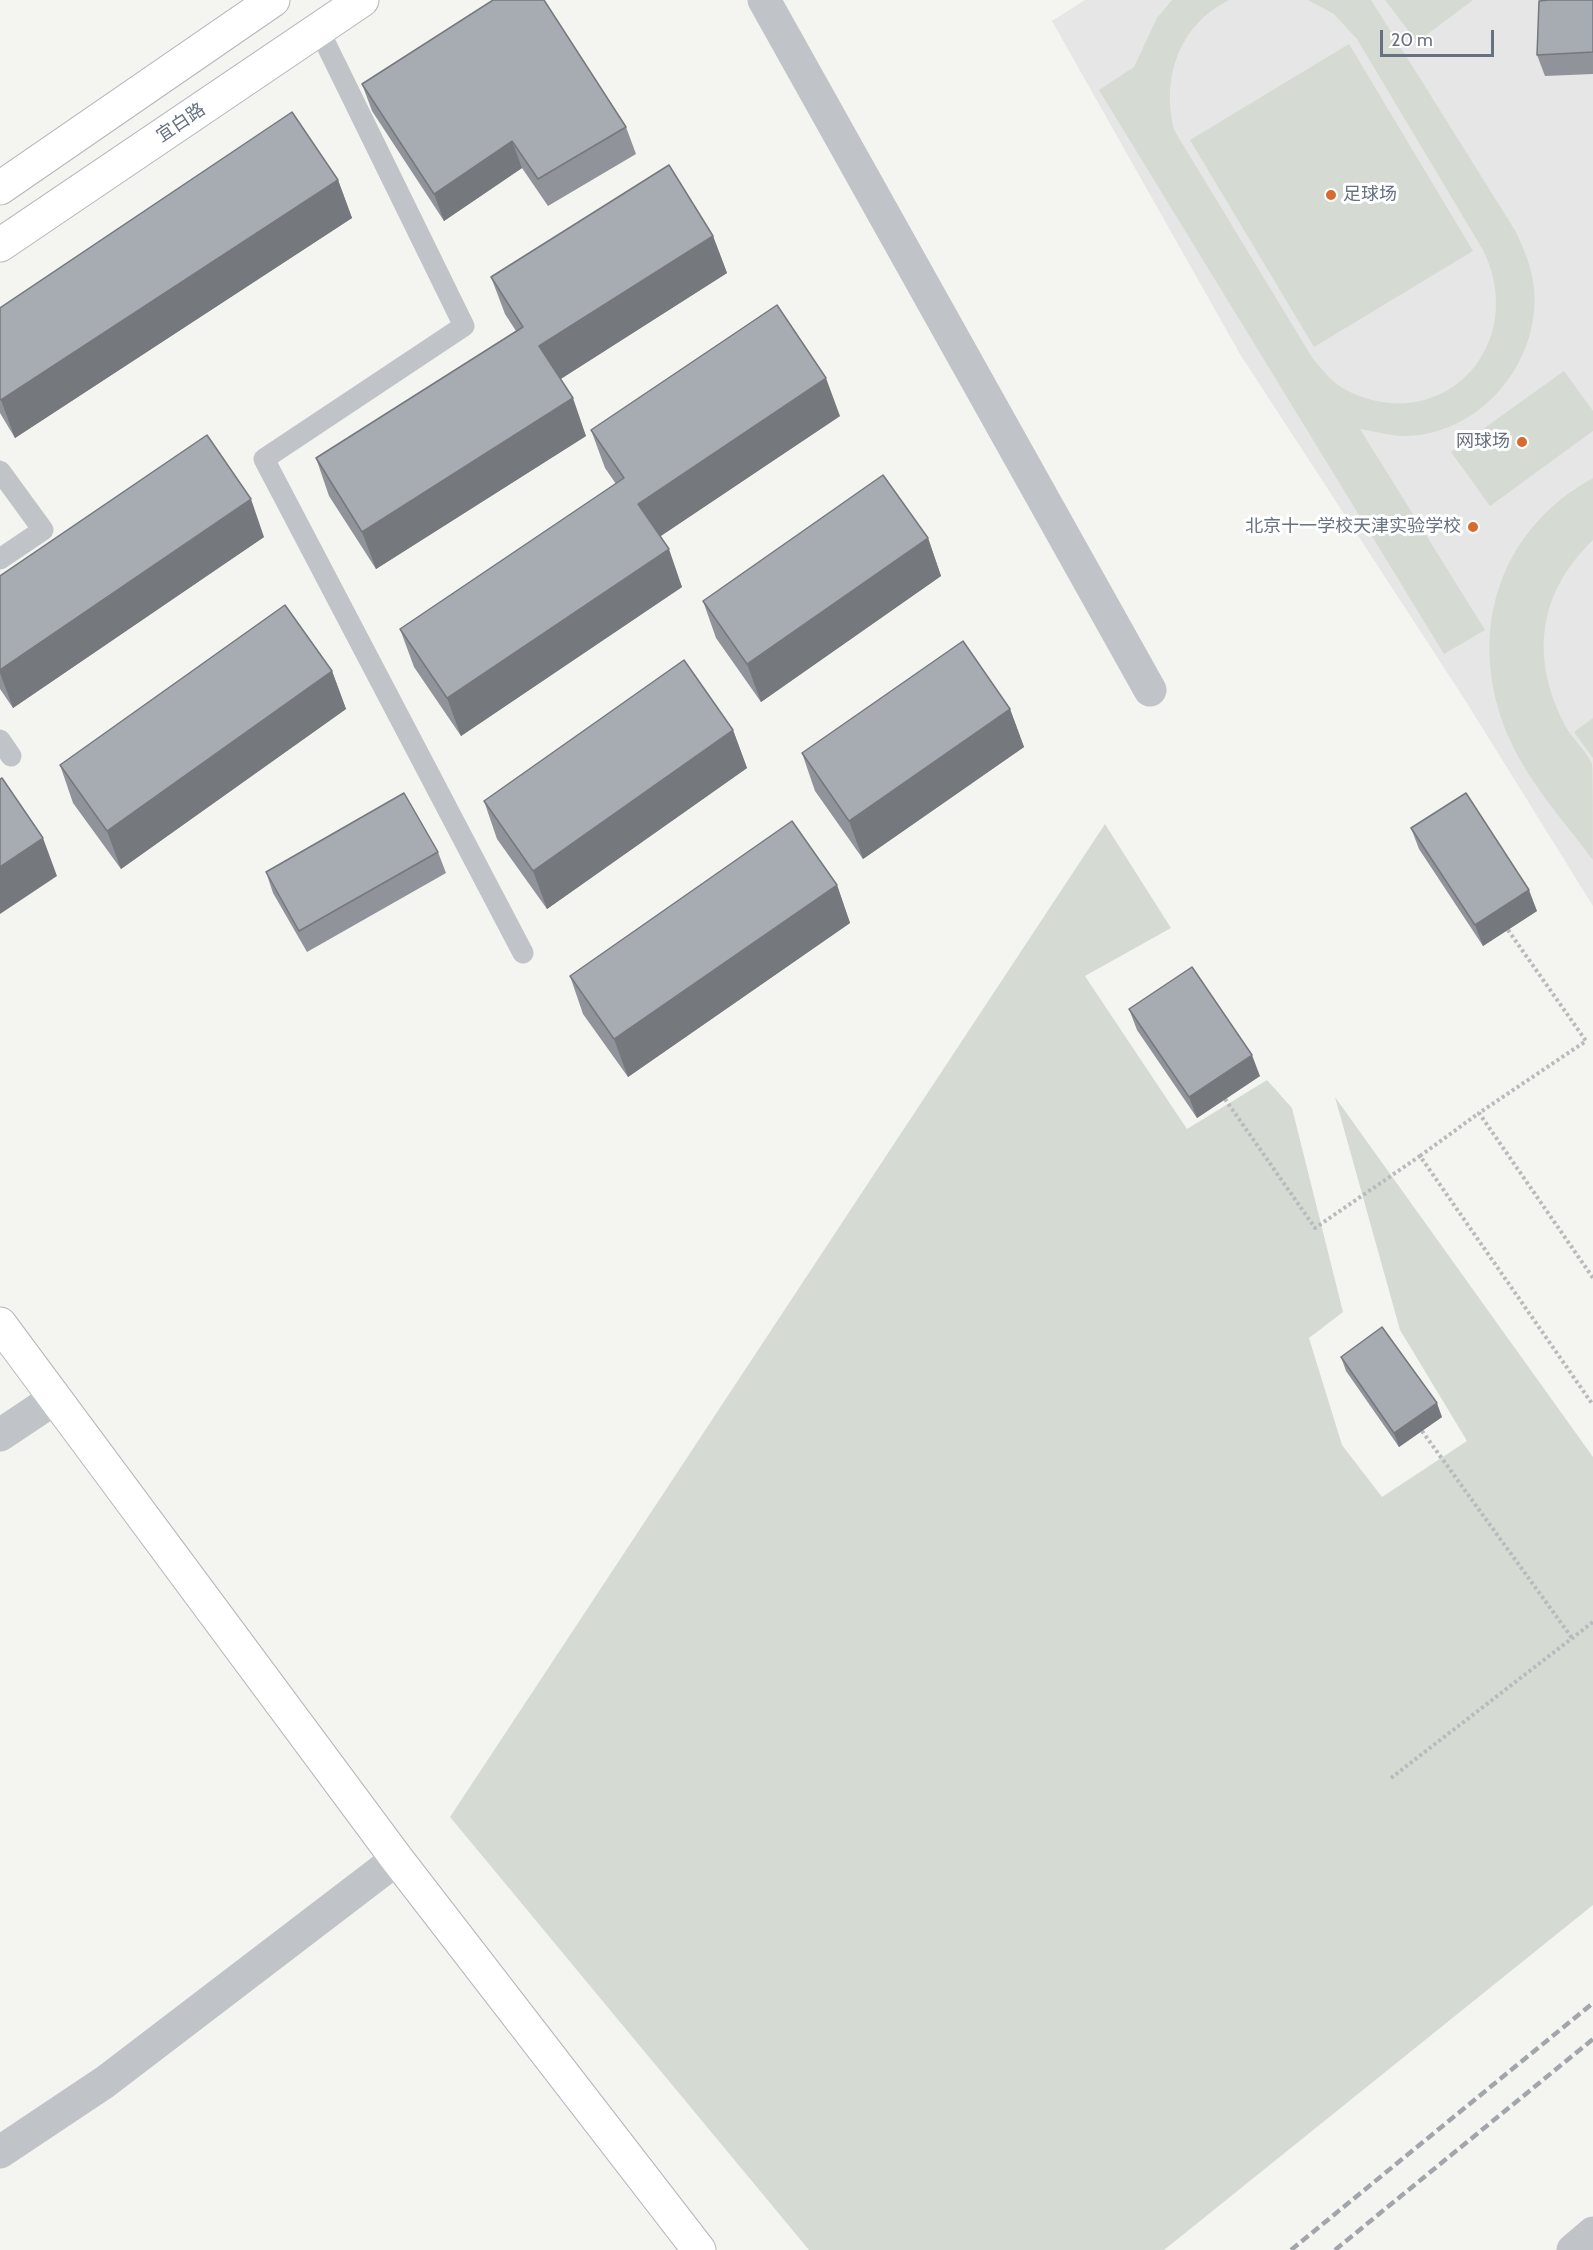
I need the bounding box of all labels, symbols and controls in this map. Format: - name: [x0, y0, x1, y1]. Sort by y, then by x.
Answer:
- scale bar: [1383, 18, 1497, 56]
- text: 20 m: [1391, 29, 1433, 51]
- street label: 宜白路: [153, 99, 209, 147]
- place label: 足球场: [1343, 184, 1397, 206]
- marker: 足球场: [1324, 188, 1338, 202]
- place label: 网球场: [1456, 431, 1510, 453]
- marker: 网球场: [1515, 435, 1529, 449]
- place label: 北京十一学校天津实验学校: [1245, 516, 1461, 538]
- marker: 北京十一学校天津实验学校: [1466, 520, 1480, 534]

